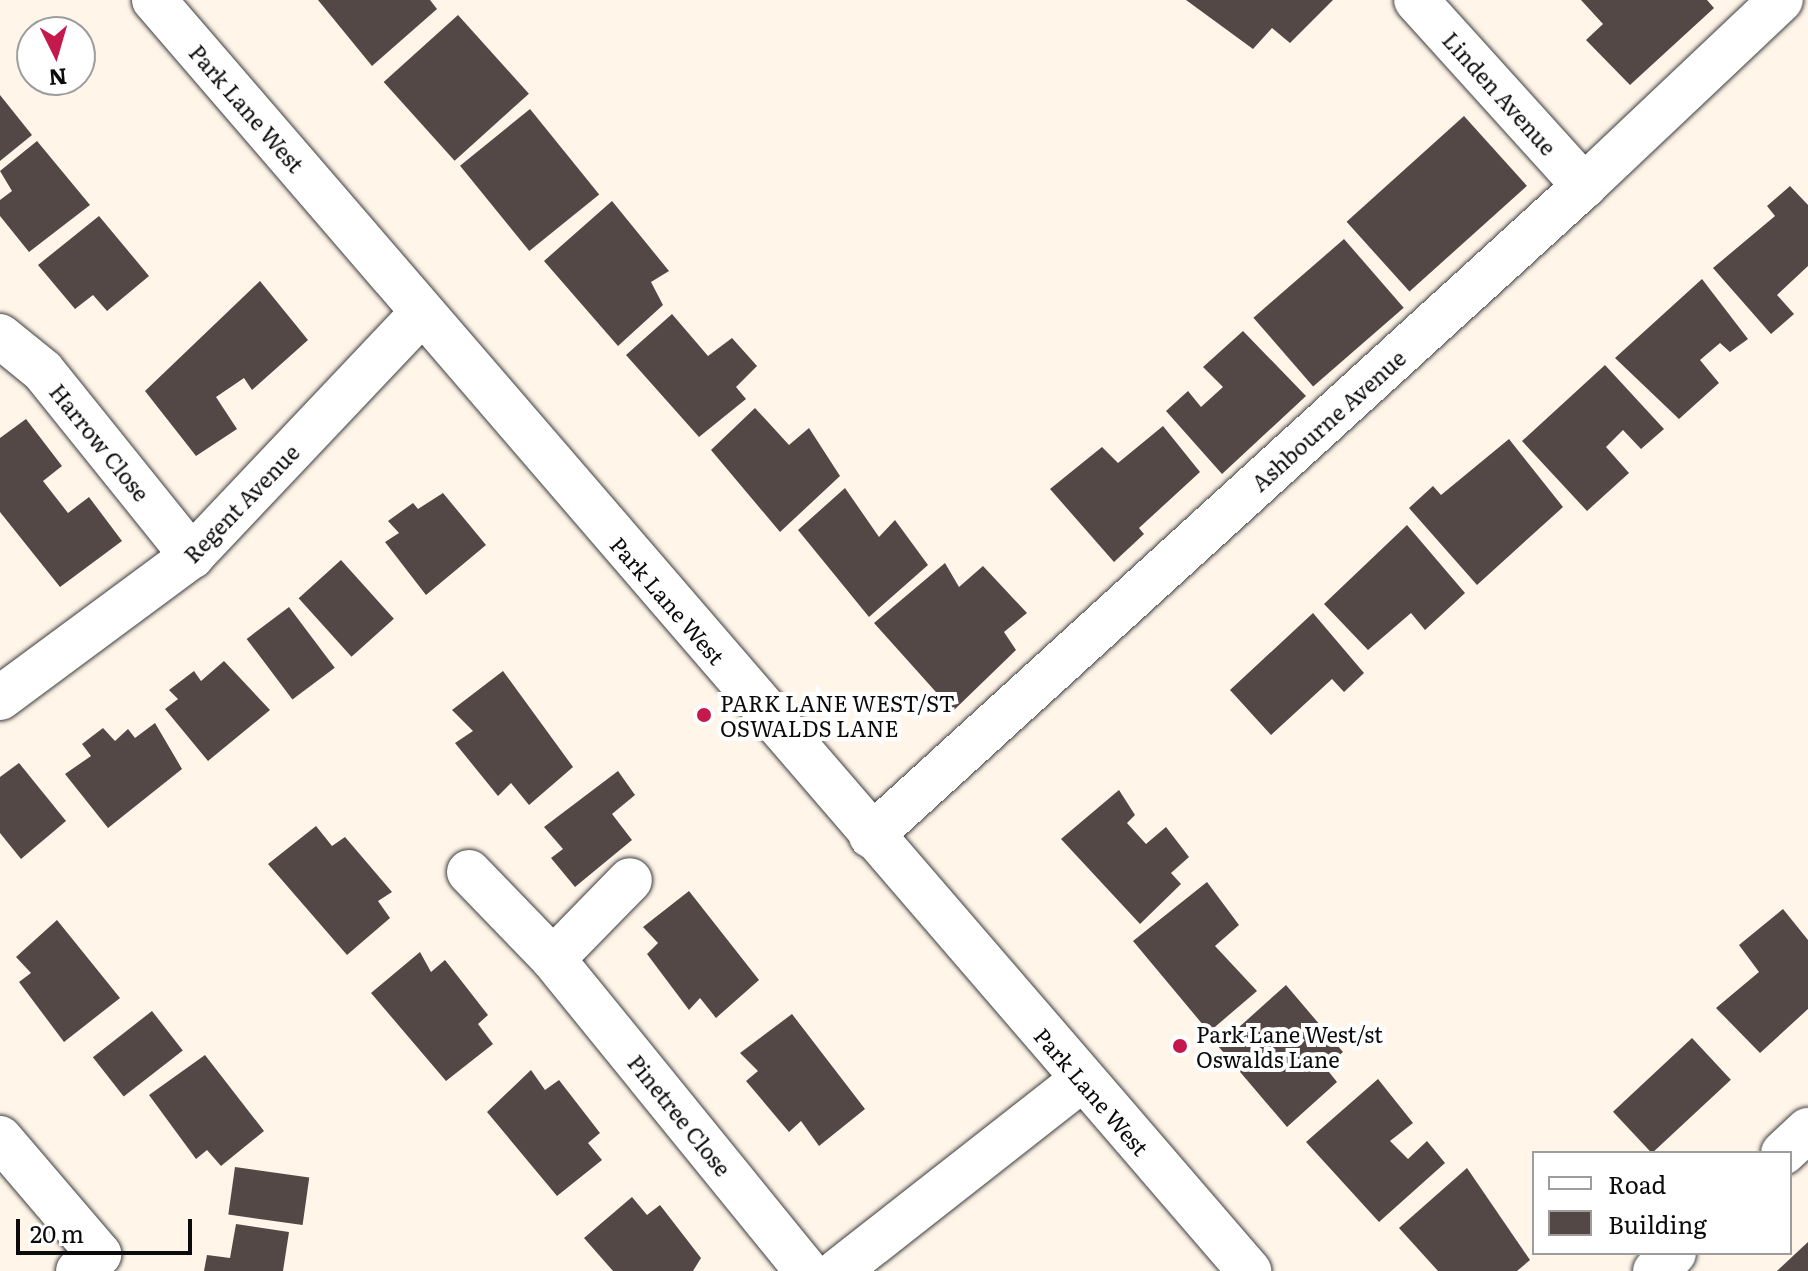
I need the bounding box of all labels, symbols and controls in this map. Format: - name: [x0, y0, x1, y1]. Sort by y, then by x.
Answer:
- north arrow: [16, 16, 96, 96]
- street label: Linden Avenue: [1438, 26, 1562, 160]
- street label: Park Lane West: [184, 39, 310, 177]
- text: N: [47, 61, 69, 96]
- street label: Ashbourne Avenue: [1246, 344, 1410, 496]
- street label: Harrow Close: [45, 378, 155, 506]
- street label: Regent Avenue: [178, 438, 304, 568]
- street label: Park Lane West: [605, 531, 731, 669]
- place label: PARK LANE WEST/ST OSWALDS LANE: [720, 689, 955, 740]
- marker: PARK LANE WEST/ST OSWALDS LANE: [695, 706, 713, 724]
- place label: Park Lane West/st Oswalds Lane: [1196, 1020, 1383, 1072]
- street label: Park Lane West: [1029, 1022, 1155, 1160]
- marker: Park Lane West/st Oswalds Lane: [1171, 1037, 1189, 1055]
- street label: Pinetree Close: [623, 1049, 737, 1181]
- legend: [1532, 1151, 1792, 1255]
- text: Road: [1608, 1166, 1666, 1201]
- scale bar: [20, 1203, 196, 1253]
- text: Building: [1608, 1206, 1707, 1241]
- text: 20 m: [30, 1215, 84, 1250]

